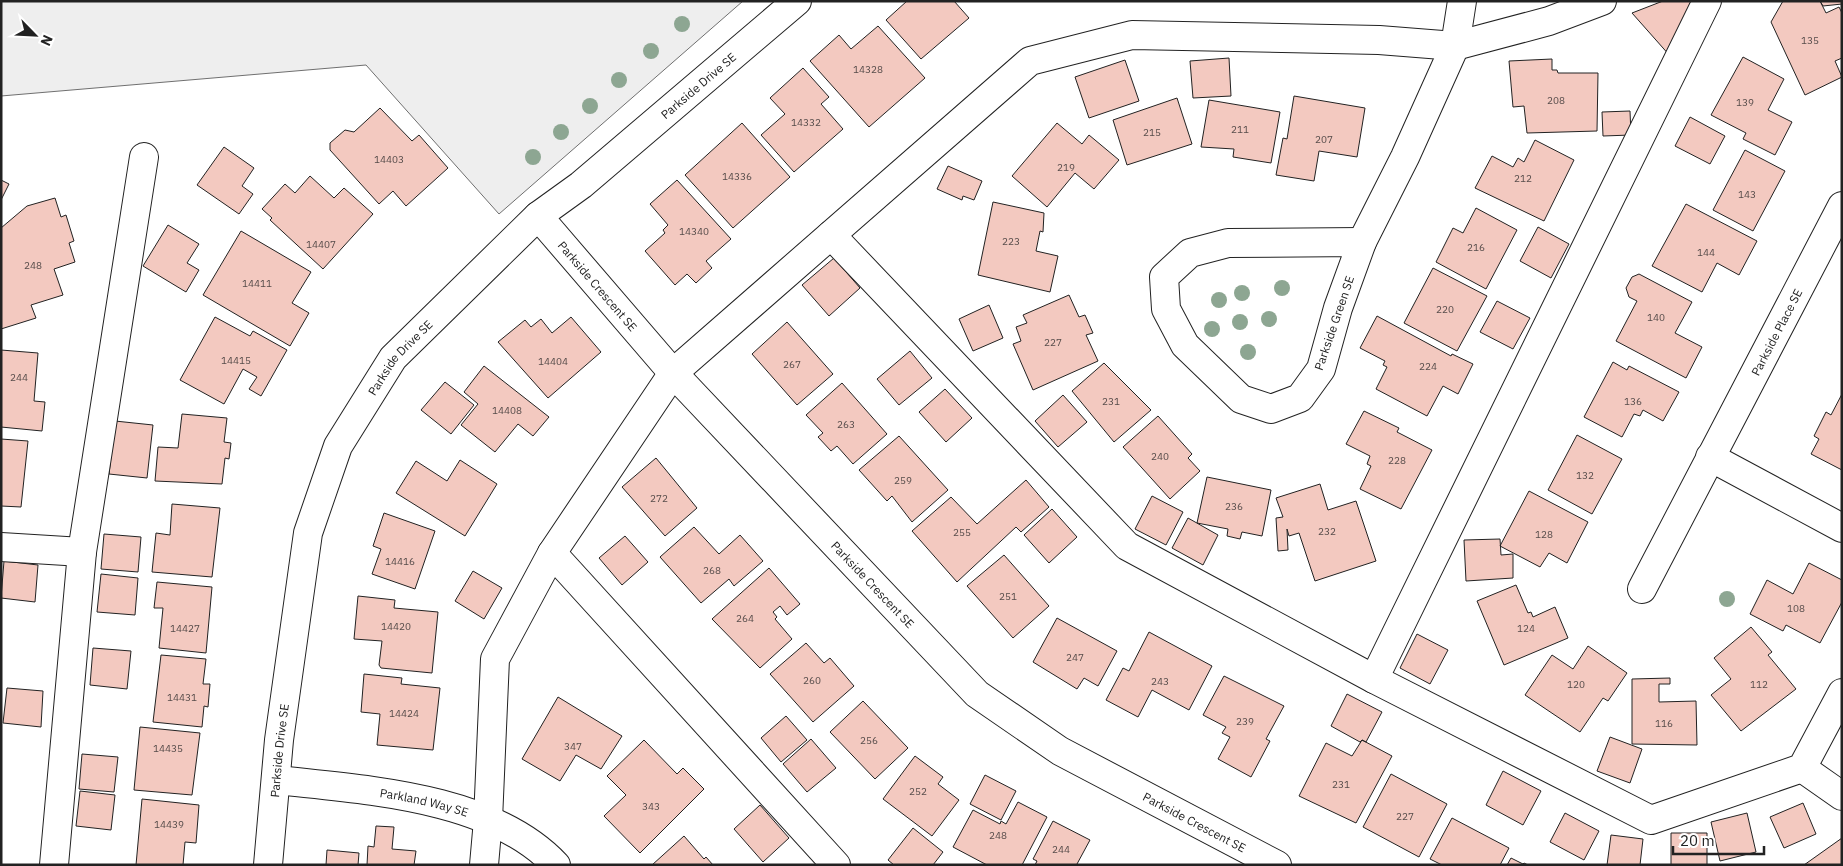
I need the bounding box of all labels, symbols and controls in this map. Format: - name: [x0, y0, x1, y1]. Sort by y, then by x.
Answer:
- north arrow: [10, 10, 60, 60]
- text: N: [37, 32, 57, 49]
- house number: 135: [1801, 34, 1819, 47]
- street label: Parkside Drive SE: [657, 49, 739, 122]
- house number: 14328: [853, 63, 883, 76]
- house number: 208: [1547, 94, 1565, 107]
- house number: 139: [1736, 96, 1754, 109]
- house number: 14332: [791, 116, 821, 129]
- house number: 211: [1231, 123, 1249, 136]
- house number: 215: [1143, 126, 1161, 139]
- house number: 207: [1315, 133, 1333, 146]
- house number: 14403: [374, 153, 404, 166]
- house number: 219: [1057, 161, 1075, 174]
- house number: 14336: [722, 170, 752, 183]
- house number: 212: [1514, 172, 1532, 185]
- house number: 143: [1738, 188, 1756, 201]
- house number: 14340: [679, 225, 709, 238]
- house number: 223: [1002, 235, 1020, 248]
- house number: 14407: [306, 238, 336, 251]
- street label: Parkside Crescent SE: [555, 238, 641, 334]
- house number: 216: [1467, 241, 1485, 254]
- house number: 144: [1697, 246, 1715, 259]
- house number: 248: [24, 259, 42, 272]
- street label: Parkside Green SE: [1311, 274, 1357, 372]
- house number: 14411: [242, 277, 272, 290]
- street label: Parkside Place SE: [1747, 286, 1805, 378]
- house number: 220: [1436, 303, 1454, 316]
- house number: 140: [1647, 311, 1665, 324]
- street label: Parkside Drive SE: [364, 316, 435, 398]
- house number: 227: [1044, 336, 1062, 349]
- house number: 14415: [221, 354, 251, 367]
- house number: 14404: [538, 355, 568, 368]
- house number: 267: [783, 358, 801, 371]
- house number: 224: [1419, 360, 1437, 373]
- house number: 244: [10, 371, 28, 384]
- house number: 231: [1102, 395, 1120, 408]
- house number: 136: [1624, 395, 1642, 408]
- house number: 14408: [492, 404, 522, 417]
- house number: 263: [837, 418, 855, 431]
- house number: 240: [1151, 450, 1169, 463]
- house number: 228: [1388, 454, 1406, 467]
- house number: 132: [1576, 469, 1594, 482]
- house number: 259: [894, 474, 912, 487]
- house number: 272: [650, 492, 668, 505]
- house number: 236: [1225, 500, 1243, 513]
- house number: 232: [1318, 525, 1336, 538]
- house number: 255: [953, 526, 971, 539]
- house number: 128: [1535, 528, 1553, 541]
- street label: Parkside Crescent SE: [828, 538, 918, 631]
- house number: 14416: [385, 555, 415, 568]
- house number: 268: [703, 564, 721, 577]
- house number: 251: [999, 590, 1017, 603]
- house number: 108: [1787, 602, 1805, 615]
- house number: 264: [736, 612, 754, 625]
- house number: 14420: [381, 620, 411, 633]
- house number: 14427: [170, 622, 200, 635]
- house number: 124: [1517, 622, 1535, 635]
- house number: 247: [1066, 651, 1084, 664]
- house number: 260: [803, 674, 821, 687]
- house number: 243: [1151, 675, 1169, 688]
- house number: 120: [1567, 678, 1585, 691]
- house number: 112: [1750, 678, 1768, 691]
- house number: 14431: [167, 691, 197, 704]
- street label: Parkside Drive SE: [266, 703, 292, 798]
- house number: 14424: [389, 707, 419, 720]
- house number: 239: [1236, 715, 1254, 728]
- house number: 116: [1655, 717, 1673, 730]
- house number: 256: [860, 734, 878, 747]
- house number: 347: [564, 740, 582, 753]
- house number: 14435: [153, 742, 183, 755]
- house number: 231: [1332, 778, 1350, 791]
- street label: Parkland Way SE: [379, 785, 470, 819]
- house number: 252: [909, 785, 927, 798]
- street label: Parkside Crescent SE: [1141, 789, 1249, 855]
- house number: 343: [642, 800, 660, 813]
- house number: 227: [1396, 810, 1414, 823]
- house number: 14439: [154, 818, 184, 831]
- scale bar: [1673, 824, 1764, 856]
- house number: 248: [989, 829, 1007, 842]
- text: 20 m: [1680, 831, 1715, 850]
- house number: 244: [1052, 843, 1070, 856]

